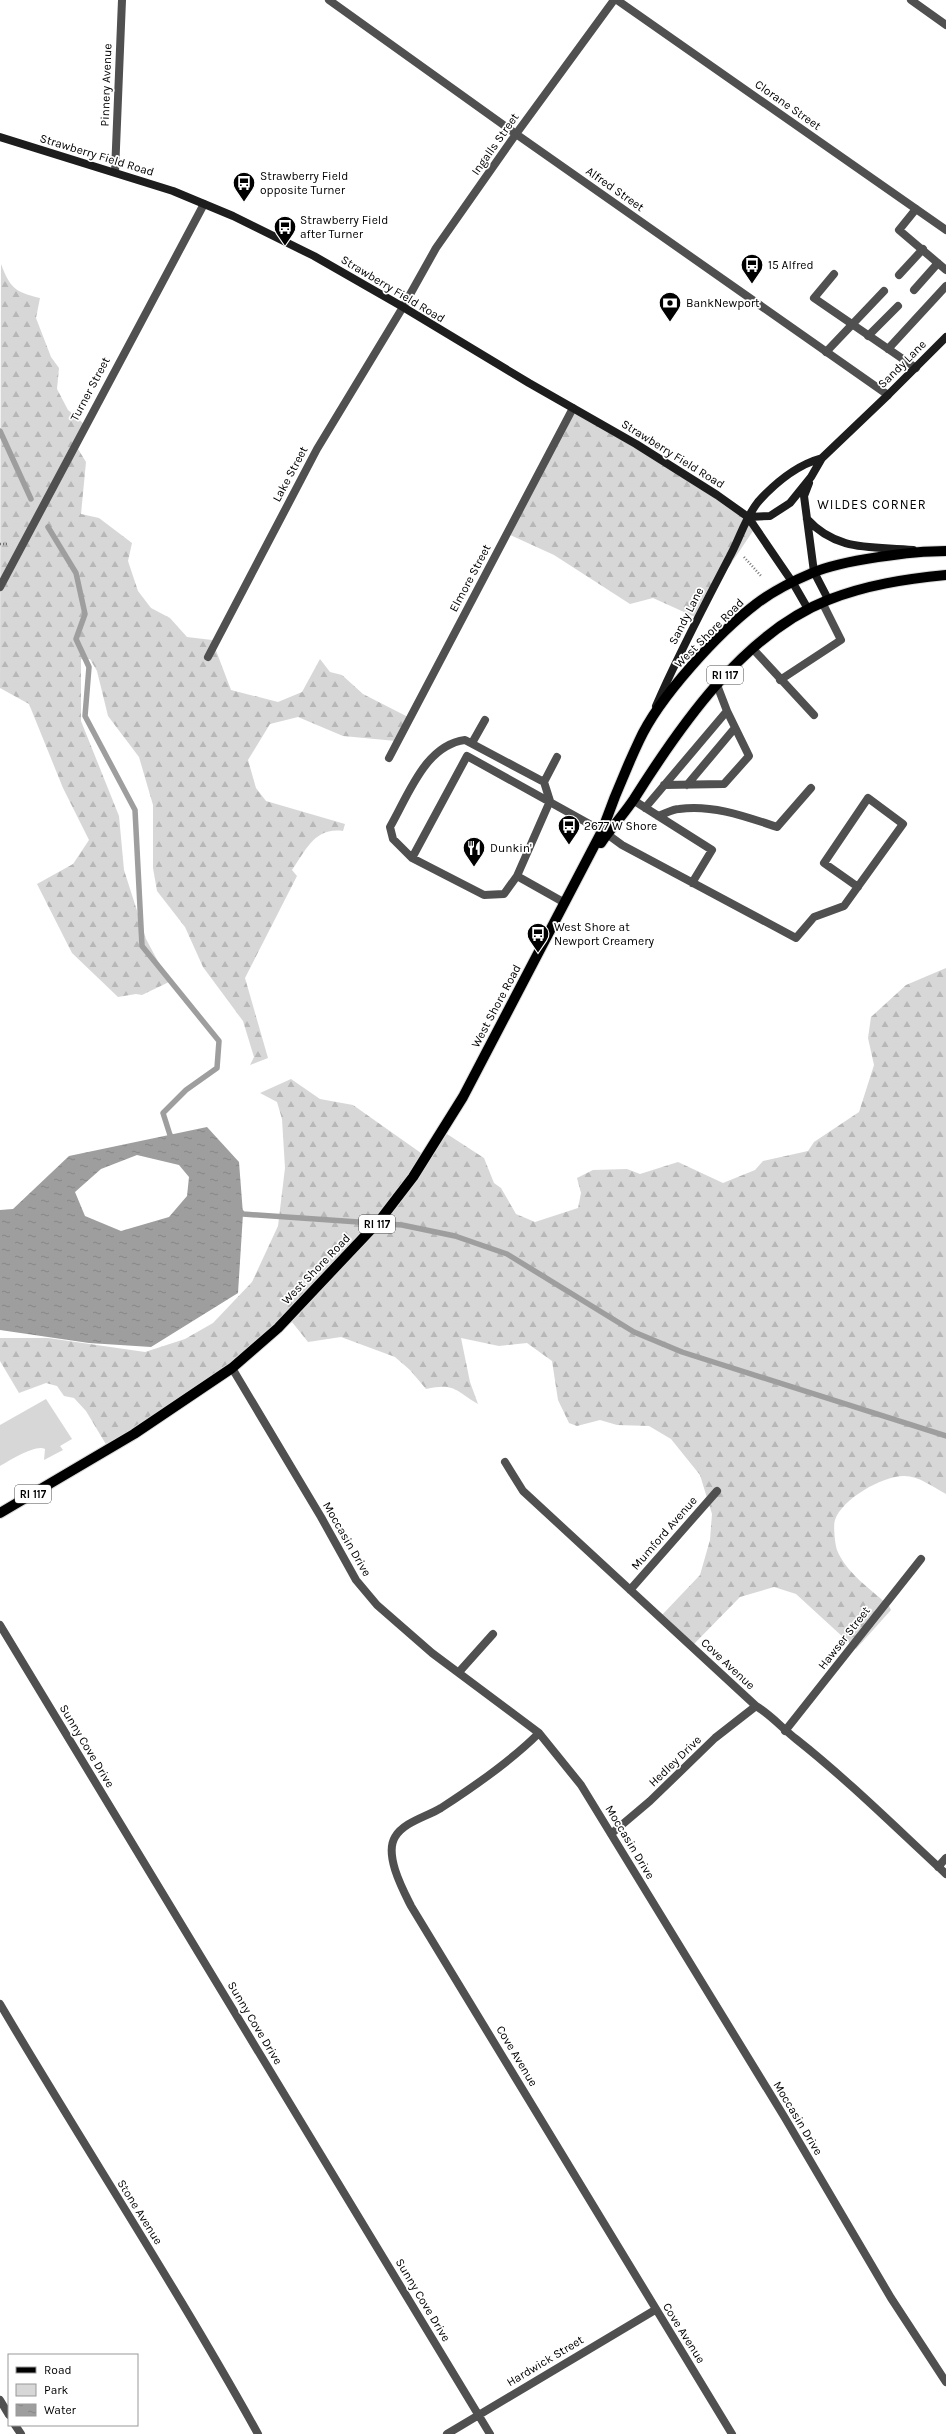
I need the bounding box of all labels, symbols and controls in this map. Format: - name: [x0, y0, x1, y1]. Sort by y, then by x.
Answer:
- street label: Pinnery Avenue: [98, 43, 114, 127]
- street label: Clorane Street: [752, 77, 824, 133]
- street label: Ingalls Street: [468, 110, 522, 178]
- street label: Strawberry Field Road: [38, 131, 156, 179]
- street label: Alfred Street: [583, 164, 647, 214]
- place label: Strawberry Field opposite Turner: [260, 169, 348, 197]
- bus stop icon: Strawberry Field opposite Turner: [231, 170, 257, 203]
- place label: Strawberry Field after Turner: [300, 213, 388, 241]
- bus stop icon: Strawberry Field after Turner: [272, 214, 298, 247]
- street label: Strawberry Field Road: [338, 252, 448, 326]
- bus stop icon: 15 Alfred: [739, 252, 765, 285]
- place label: 15 Alfred: [768, 258, 814, 272]
- bank icon: BankNewport: [657, 290, 683, 323]
- place label: BankNewport: [686, 296, 760, 310]
- street label: Sandy Lane: [875, 337, 929, 391]
- street label: Turner Street: [67, 354, 113, 423]
- street label: Strawberry Field Road: [619, 417, 727, 491]
- street label: Lake Street: [270, 443, 311, 504]
- district label: WILDES CORNER: [817, 497, 927, 512]
- street label: Elmore Street: [446, 542, 494, 614]
- street label: Sandy Lane: [666, 585, 706, 647]
- street label: West Shore Road: [671, 595, 747, 671]
- road number: RI 117: [707, 666, 743, 684]
- bus stop icon: 2677 W Shore: [556, 813, 582, 846]
- place label: 2677 W Shore: [584, 819, 657, 833]
- restaurant icon: Dunkin': [461, 835, 487, 868]
- place label: Dunkin': [490, 841, 532, 855]
- place label: West Shore at Newport Creamery: [554, 920, 655, 948]
- bus stop icon: West Shore at Newport Creamery: [525, 921, 551, 954]
- street label: West Shore Road: [468, 962, 524, 1050]
- road number: RI 117: [359, 1215, 395, 1233]
- street label: West Shore Road: [279, 1231, 353, 1307]
- road number: RI 117: [15, 1485, 51, 1503]
- street label: Mumford Avenue: [628, 1493, 700, 1573]
- street label: Moccasin Drive: [320, 1499, 374, 1579]
- street label: Hawser Street: [815, 1603, 873, 1672]
- street label: Cove Avenue: [698, 1636, 758, 1692]
- street label: Sunny Cove Drive: [57, 1702, 117, 1790]
- street label: Hedley Drive: [646, 1733, 704, 1789]
- street label: Moccasin Drive: [602, 1803, 658, 1881]
- street label: Sunny Cove Drive: [225, 1979, 285, 2067]
- street label: Cove Avenue: [493, 2023, 541, 2089]
- street label: Moccasin Drive: [770, 2079, 826, 2157]
- street label: Stone Avenue: [114, 2177, 166, 2247]
- street label: Sunny Cove Drive: [393, 2256, 453, 2344]
- street label: Cove Avenue: [660, 2300, 708, 2366]
- street label: Hardwick Street: [504, 2332, 586, 2389]
- legend: [8, 2354, 138, 2426]
- text: Road: [44, 2363, 72, 2377]
- text: Park: [44, 2383, 69, 2397]
- text: Water: [44, 2403, 77, 2417]

